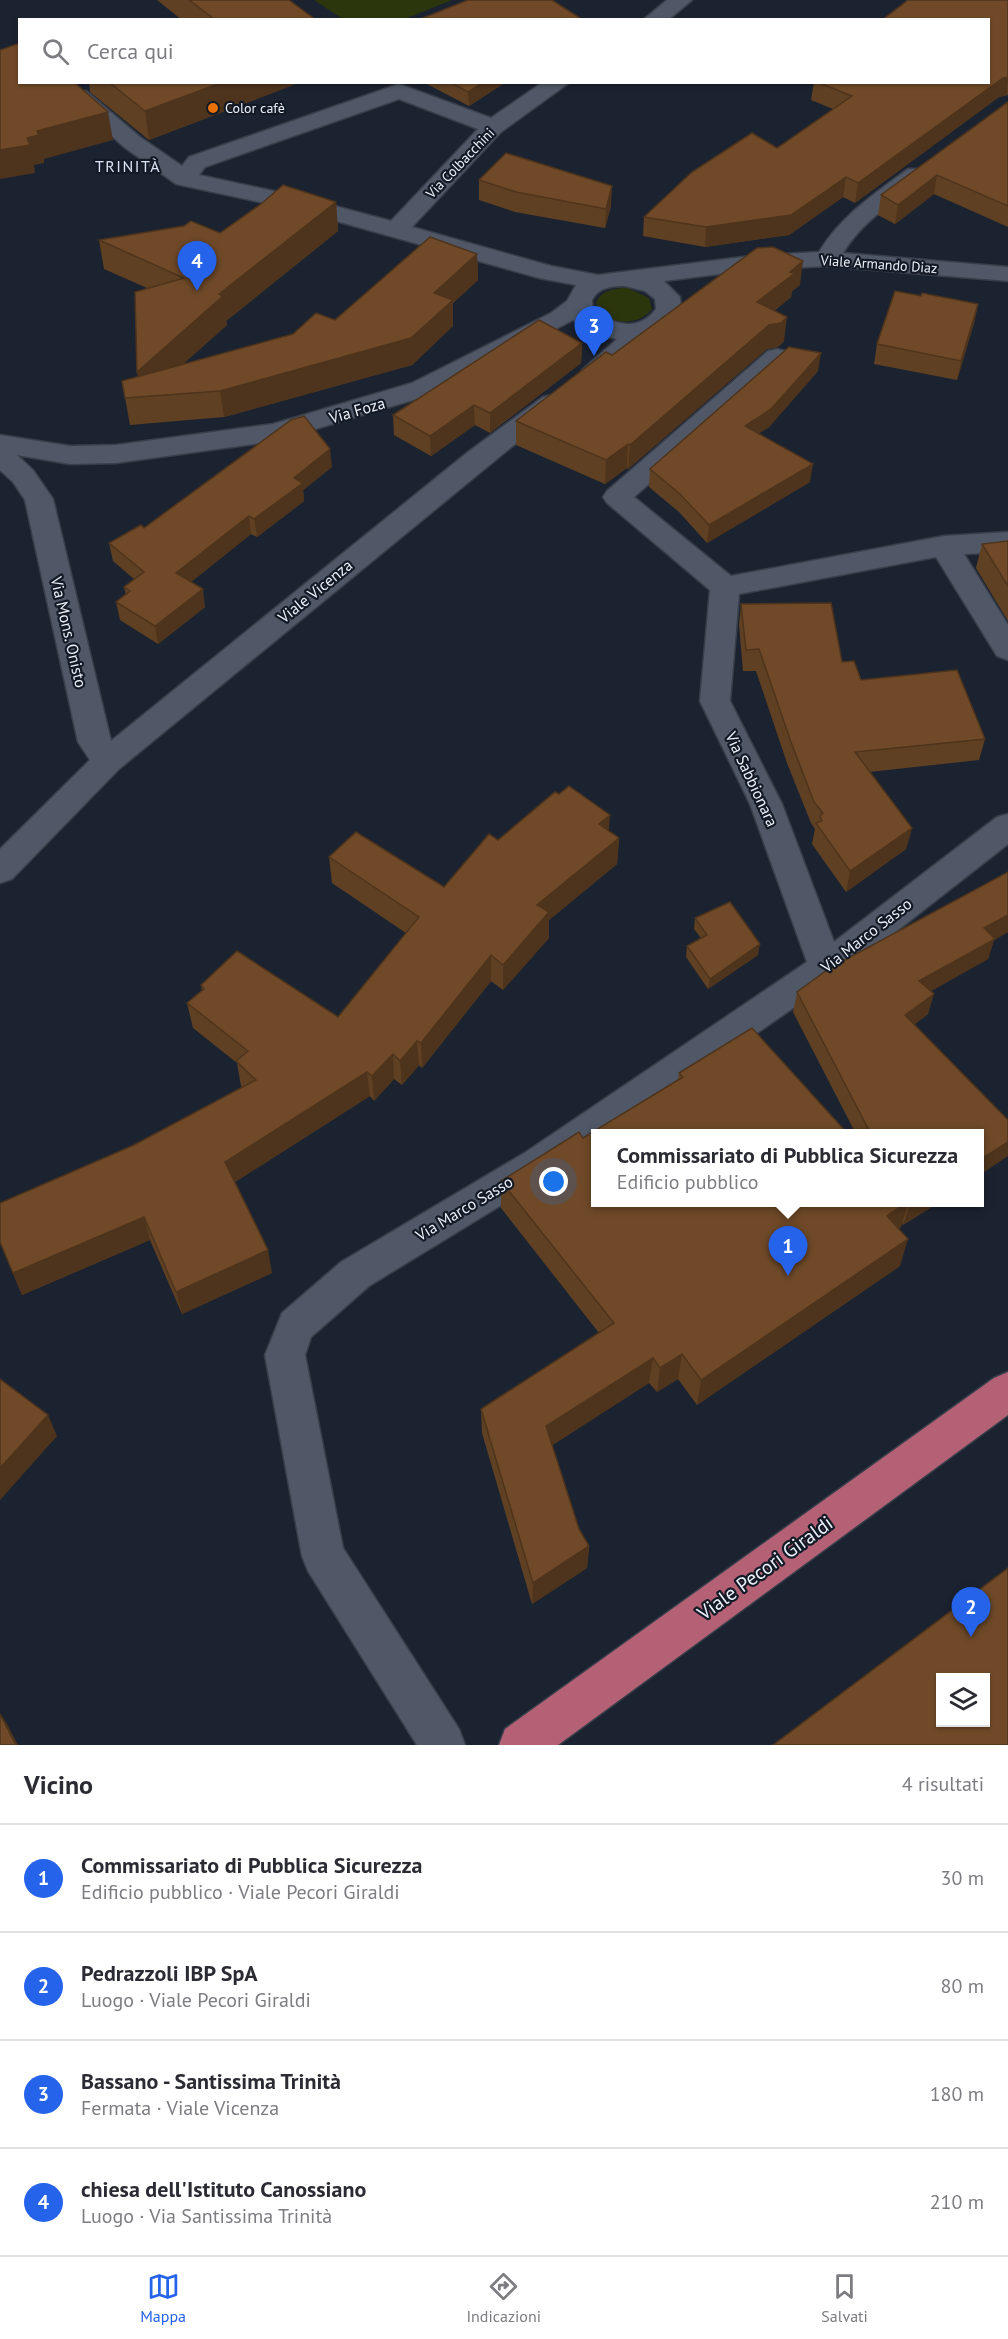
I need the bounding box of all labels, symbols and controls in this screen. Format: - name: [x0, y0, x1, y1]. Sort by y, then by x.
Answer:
- search box: [18, 18, 990, 84]
- icon: search: [39, 35, 72, 68]
- text: Cerca qui: [87, 37, 174, 65]
- place label: Color cafè: [225, 99, 285, 117]
- marker: Color cafè: [206, 101, 220, 115]
- street label: Via Colbacchini: [421, 124, 498, 203]
- district label: TRINITÀ: [95, 156, 161, 176]
- pin: 4: [178, 242, 216, 291]
- street label: Viale Armando Diaz: [819, 251, 938, 277]
- pin: 3: [574, 306, 614, 356]
- street label: Via Foza: [326, 392, 387, 428]
- street label: Viale Vicenza: [273, 555, 356, 628]
- street label: Via Mons. Onisto: [46, 574, 91, 689]
- street label: Via Sabbionara: [721, 728, 783, 830]
- street label: Via Marco Sasso: [816, 893, 915, 977]
- popup: [591, 1129, 984, 1207]
- text: Commissariato di Pubblica Sicurezza: [617, 1141, 958, 1169]
- your location: [539, 1167, 568, 1196]
- text: Edificio pubblico: [617, 1169, 759, 1195]
- street label: Via Marco Sasso: [411, 1171, 516, 1245]
- pin: 1: [768, 1226, 808, 1276]
- street label: Viale Pecori Giraldi: [691, 1510, 838, 1627]
- pin: 2: [952, 1588, 990, 1637]
- map controls: [936, 1673, 990, 1727]
- button: layers: [936, 1673, 990, 1727]
- text: Vicino: [24, 1768, 93, 1801]
- text: 4 risultati: [902, 1771, 984, 1797]
- text: Commissariato di Pubblica Sicurezza: [81, 1851, 423, 1879]
- text: 1: [38, 1865, 49, 1891]
- text: 30 m: [941, 1865, 984, 1891]
- text: Edificio pubblico · Viale Pecori Giraldi: [81, 1879, 400, 1905]
- text: Pedrazzoli IBP SpA: [81, 1959, 258, 1987]
- text: 2: [38, 1973, 49, 1999]
- text: 80 m: [941, 1973, 984, 1999]
- text: Luogo · Viale Pecori Giraldi: [81, 1987, 311, 2013]
- text: Bassano - Santissima Trinità: [81, 2067, 341, 2095]
- text: 3: [38, 2081, 49, 2107]
- text: 180 m: [930, 2081, 984, 2107]
- text: Fermata · Viale Vicenza: [81, 2095, 279, 2121]
- text: chiesa dell'Istituto Canossiano: [81, 2175, 366, 2203]
- text: 4: [38, 2189, 49, 2215]
- text: 210 m: [930, 2189, 984, 2215]
- text: Luogo · Via Santissima Trinità: [81, 2203, 332, 2229]
- tab: Mappa: [140, 2270, 186, 2326]
- tab: Indicazioni: [466, 2270, 541, 2326]
- tab: Salvati: [821, 2270, 868, 2326]

